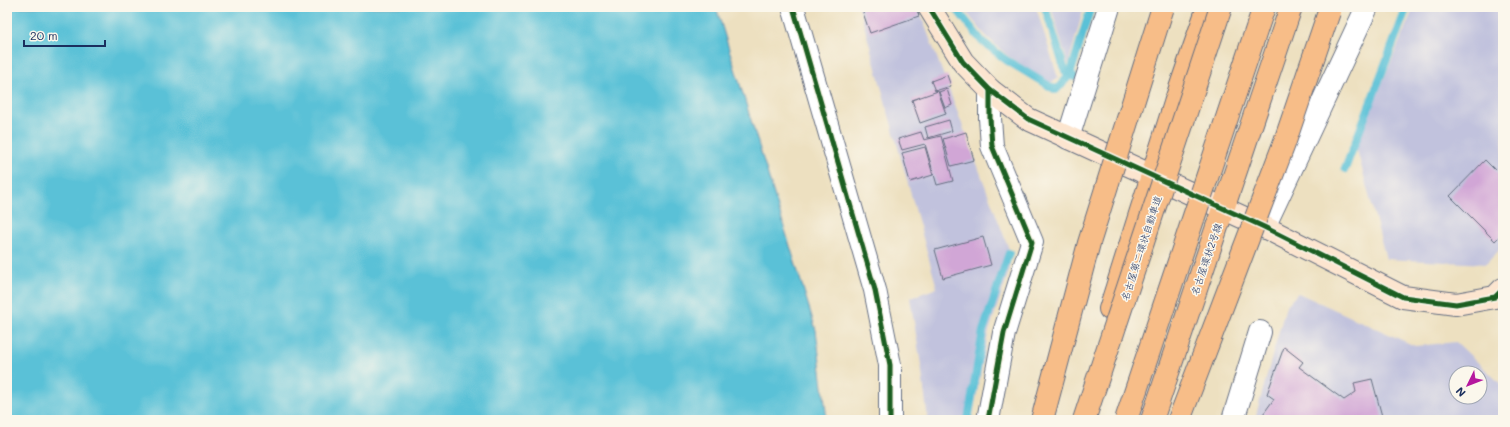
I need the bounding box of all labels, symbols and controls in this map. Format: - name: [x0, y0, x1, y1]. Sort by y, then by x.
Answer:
- scale bar: [24, 22, 105, 48]
- text: 20 m: [30, 27, 58, 43]
- street label: 名古屋第二環状自動車道: [1117, 194, 1165, 302]
- street label: 名古屋環状2号線: [1187, 221, 1225, 297]
- north arrow: [1448, 365, 1488, 405]
- text: N: [1452, 384, 1469, 400]

